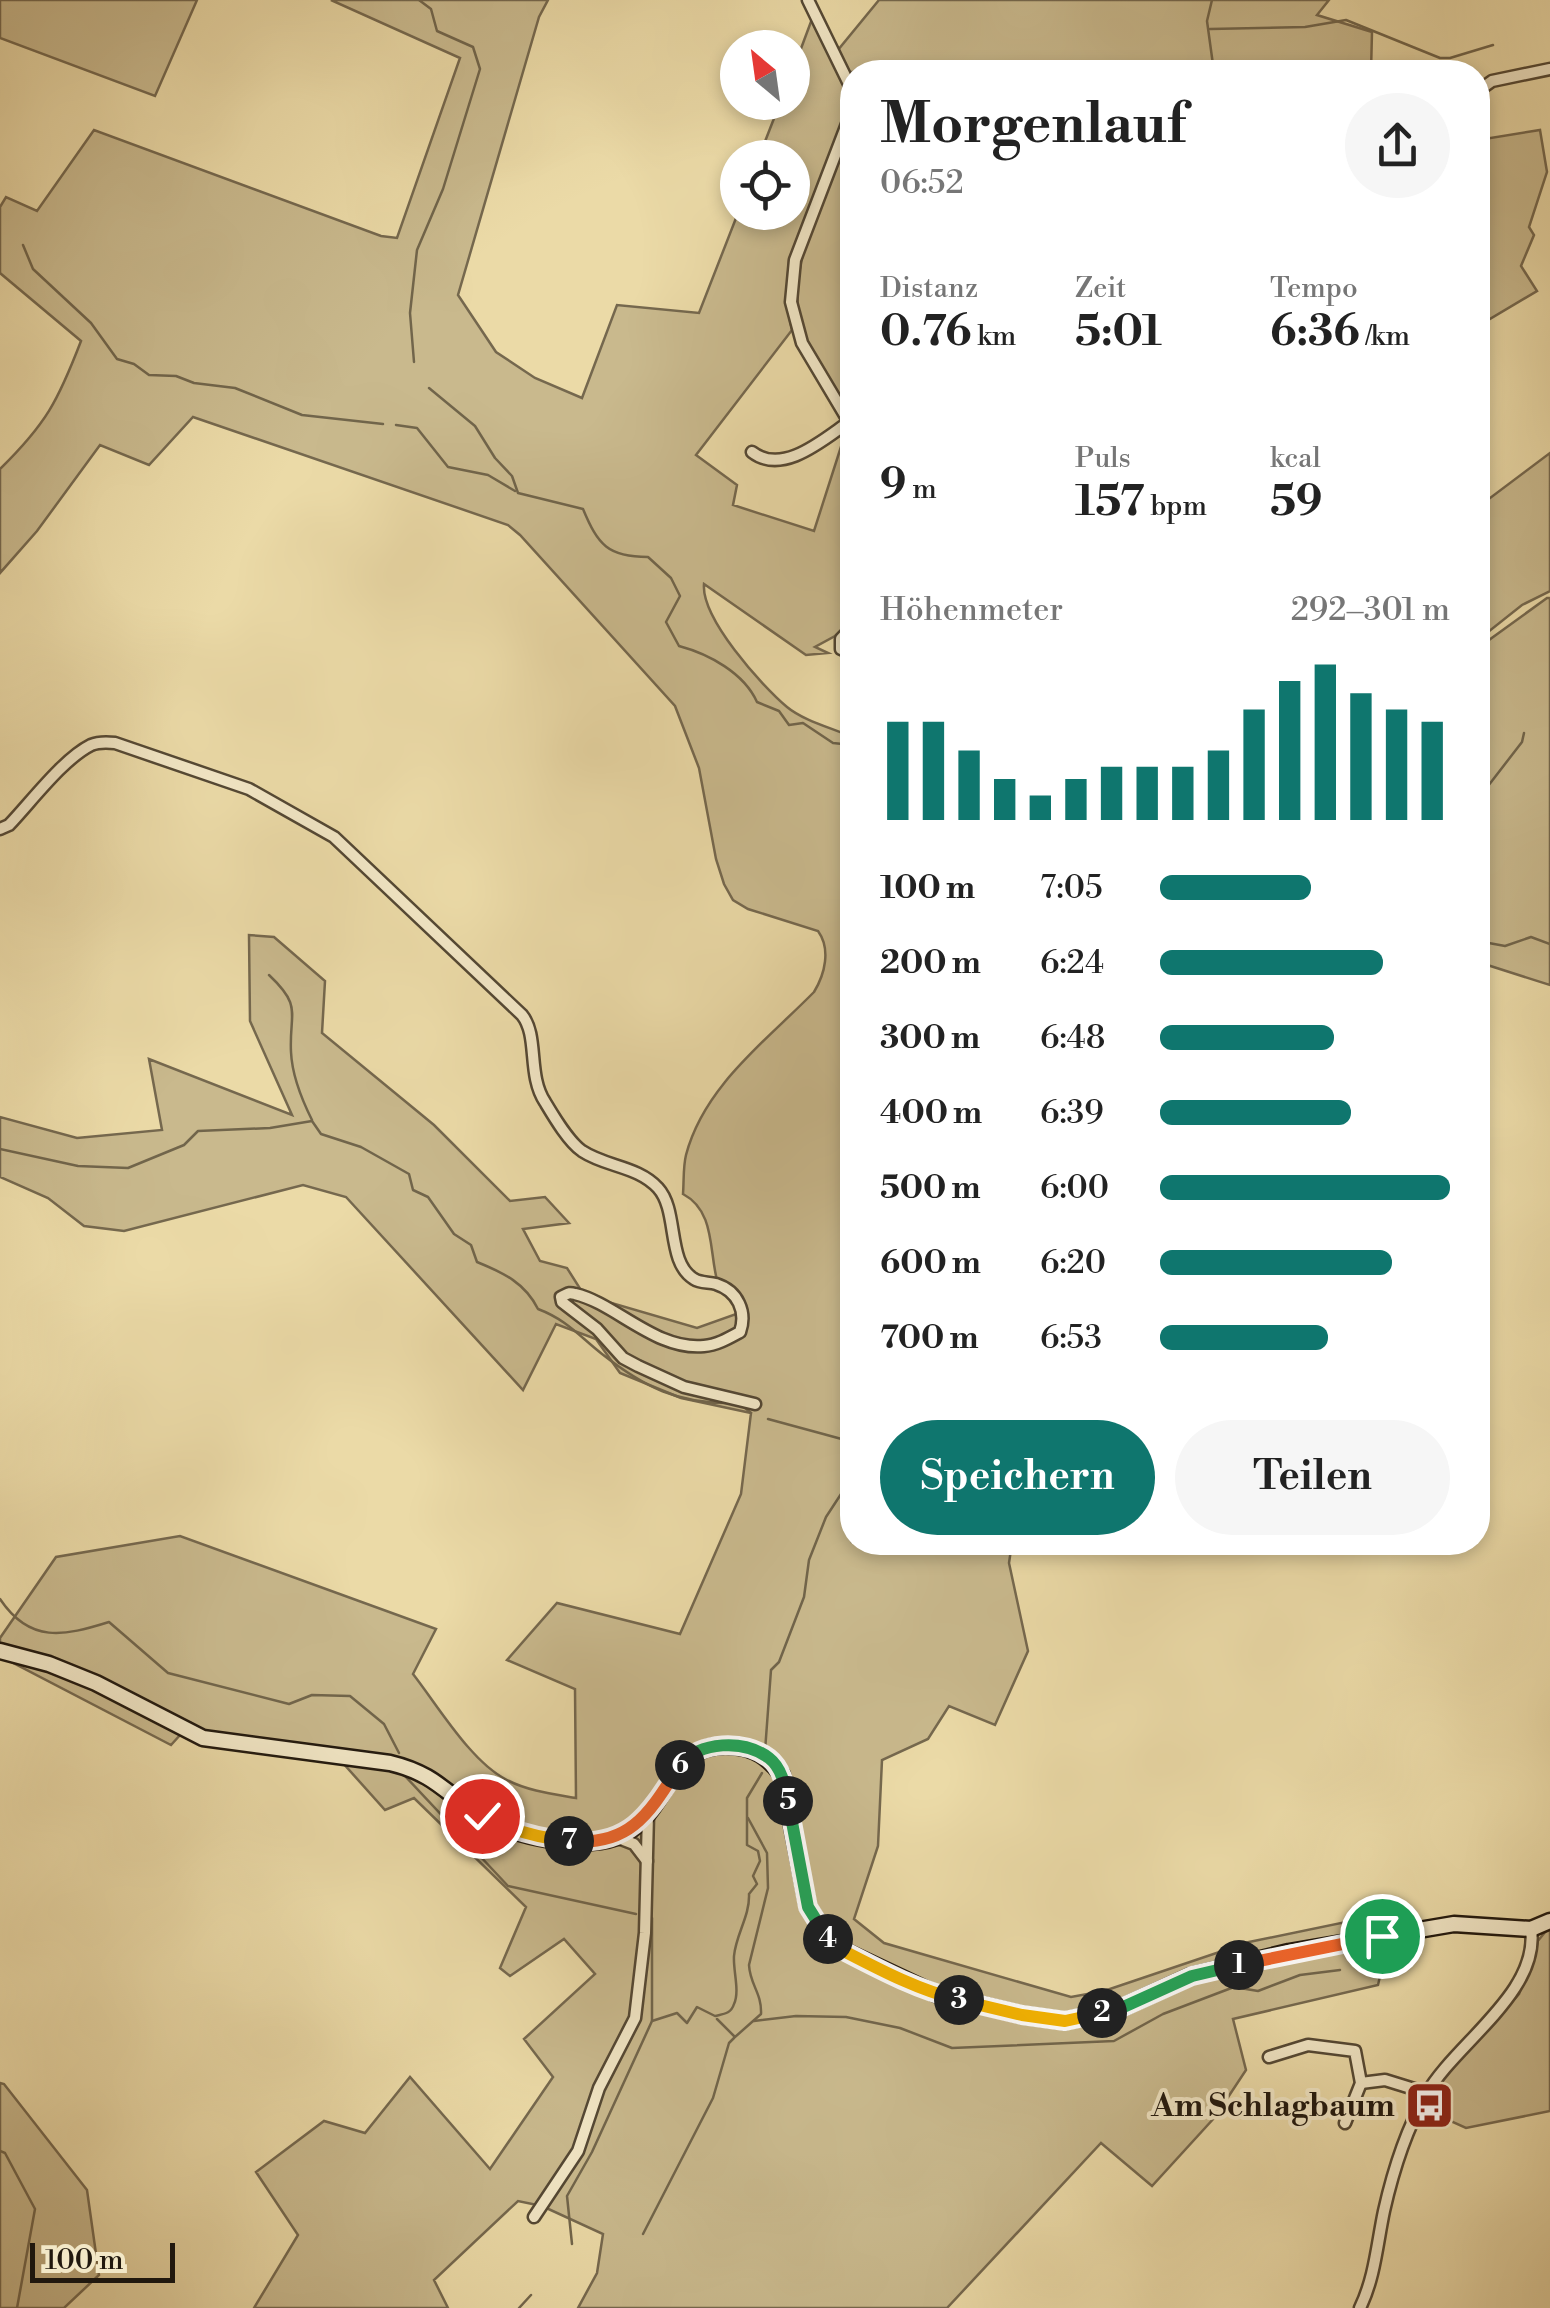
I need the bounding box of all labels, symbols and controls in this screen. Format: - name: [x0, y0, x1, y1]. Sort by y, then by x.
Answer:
- north arrow: [720, 30, 810, 120]
- map controls: [720, 30, 810, 230]
- text: Morgenlauf: [880, 91, 1186, 160]
- button: share: [1345, 93, 1450, 198]
- button: locate: [720, 140, 810, 230]
- text: 06:52: [880, 163, 964, 203]
- text: Distanz: [880, 271, 978, 306]
- text: Zeit: [1075, 271, 1126, 306]
- text: Tempo: [1270, 271, 1358, 306]
- text: 0.76: [880, 306, 971, 359]
- text: 5:01: [1075, 306, 1162, 359]
- text: 6:36: [1270, 306, 1360, 359]
- text: km: [971, 319, 1016, 354]
- text: /km: [1360, 319, 1410, 354]
- text: Puls: [1075, 441, 1131, 476]
- text: kcal: [1270, 441, 1321, 476]
- text: 9: [880, 459, 906, 512]
- text: m: [906, 472, 937, 507]
- text: 157: [1075, 476, 1145, 529]
- text: 59: [1270, 476, 1323, 529]
- text: bpm: [1145, 489, 1207, 524]
- text: Höhenmeter: [880, 590, 1063, 630]
- text: 292–301 m: [1291, 590, 1450, 630]
- text: 100 m: [880, 868, 975, 908]
- text: 7:05: [1040, 868, 1103, 908]
- text: 200 m: [880, 943, 981, 983]
- text: 6:24: [1040, 943, 1104, 983]
- text: 300 m: [880, 1018, 980, 1058]
- text: 6:48: [1040, 1018, 1105, 1058]
- text: 400 m: [880, 1093, 982, 1133]
- text: 6:39: [1040, 1093, 1104, 1133]
- text: 500 m: [880, 1168, 981, 1208]
- text: 6:00: [1040, 1168, 1109, 1208]
- text: 600 m: [880, 1243, 981, 1283]
- text: 6:20: [1040, 1243, 1106, 1283]
- text: 700 m: [880, 1318, 979, 1358]
- text: 6:53: [1040, 1318, 1102, 1358]
- button: Speichern: [880, 1420, 1155, 1535]
- button: Teilen: [1175, 1420, 1450, 1535]
- pin: 6: [655, 1740, 705, 1790]
- text: 6: [671, 1747, 689, 1782]
- pin: [440, 1774, 525, 1859]
- pin: 5: [763, 1776, 813, 1826]
- text: 5: [779, 1783, 797, 1818]
- icon: check: [455, 1789, 510, 1844]
- pin: 7: [544, 1816, 594, 1866]
- text: 7: [561, 1823, 577, 1858]
- pin: [1340, 1894, 1425, 1979]
- icon: arrive: [1355, 1909, 1410, 1964]
- pin: 4: [803, 1914, 853, 1964]
- text: 4: [819, 1921, 837, 1956]
- pin: 1: [1214, 1940, 1264, 1990]
- text: 1: [1232, 1947, 1246, 1982]
- pin: 3: [934, 1975, 984, 2025]
- text: 3: [951, 1982, 967, 2017]
- pin: 2: [1077, 1988, 1127, 2038]
- text: 2: [1093, 1995, 1111, 2030]
- bus stop icon: Am Schlagbaum: [1404, 2080, 1456, 2132]
- place label: Am Schlagbaum: [1150, 2086, 1395, 2126]
- scale bar: [30, 2238, 175, 2282]
- text: 100 m: [45, 2243, 124, 2278]

